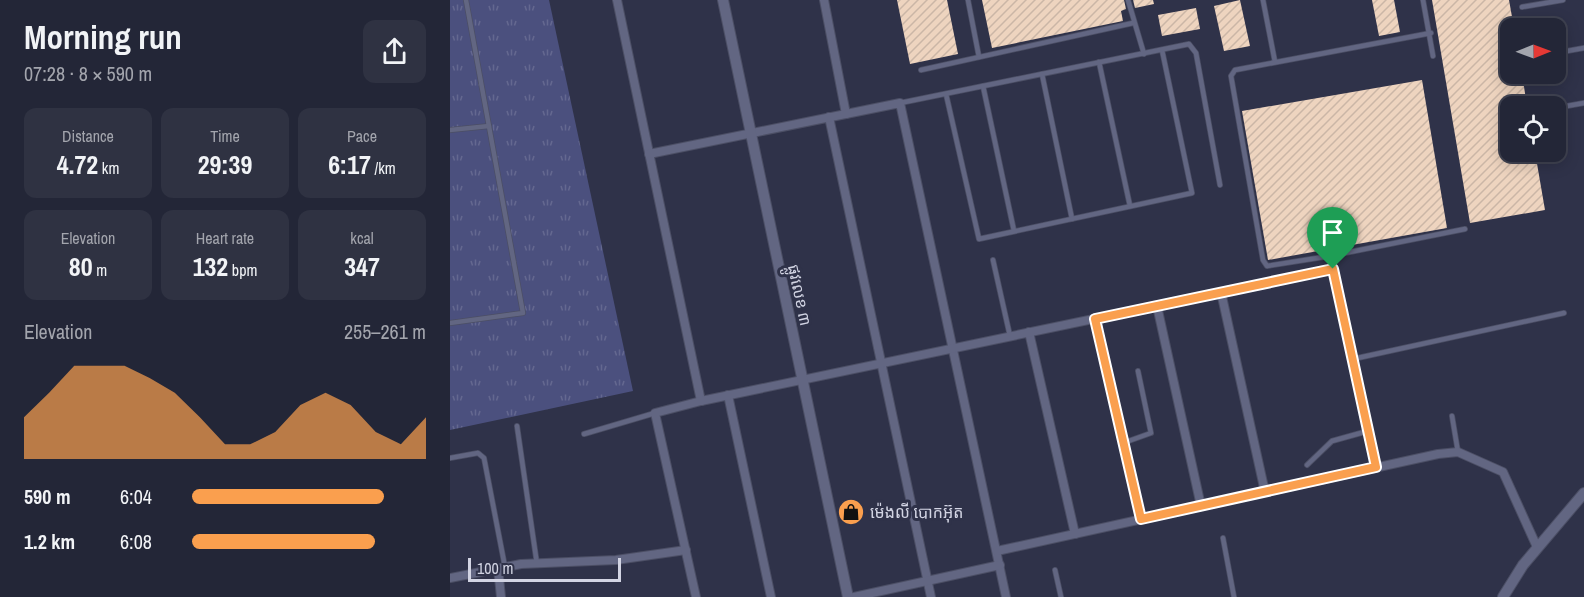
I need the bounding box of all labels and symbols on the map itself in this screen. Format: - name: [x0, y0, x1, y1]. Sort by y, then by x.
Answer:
- north arrow: [1500, 18, 1566, 84]
- pin: [1307, 207, 1358, 269]
- street label: ផ្លូវលេខ ៣: [779, 262, 817, 329]
- shop icon: ម៉េងលី បោកអ៊ុត: [836, 497, 866, 527]
- place label: ម៉េងលី បោកអ៊ុត: [870, 501, 963, 523]
- scale bar: [468, 555, 621, 582]

